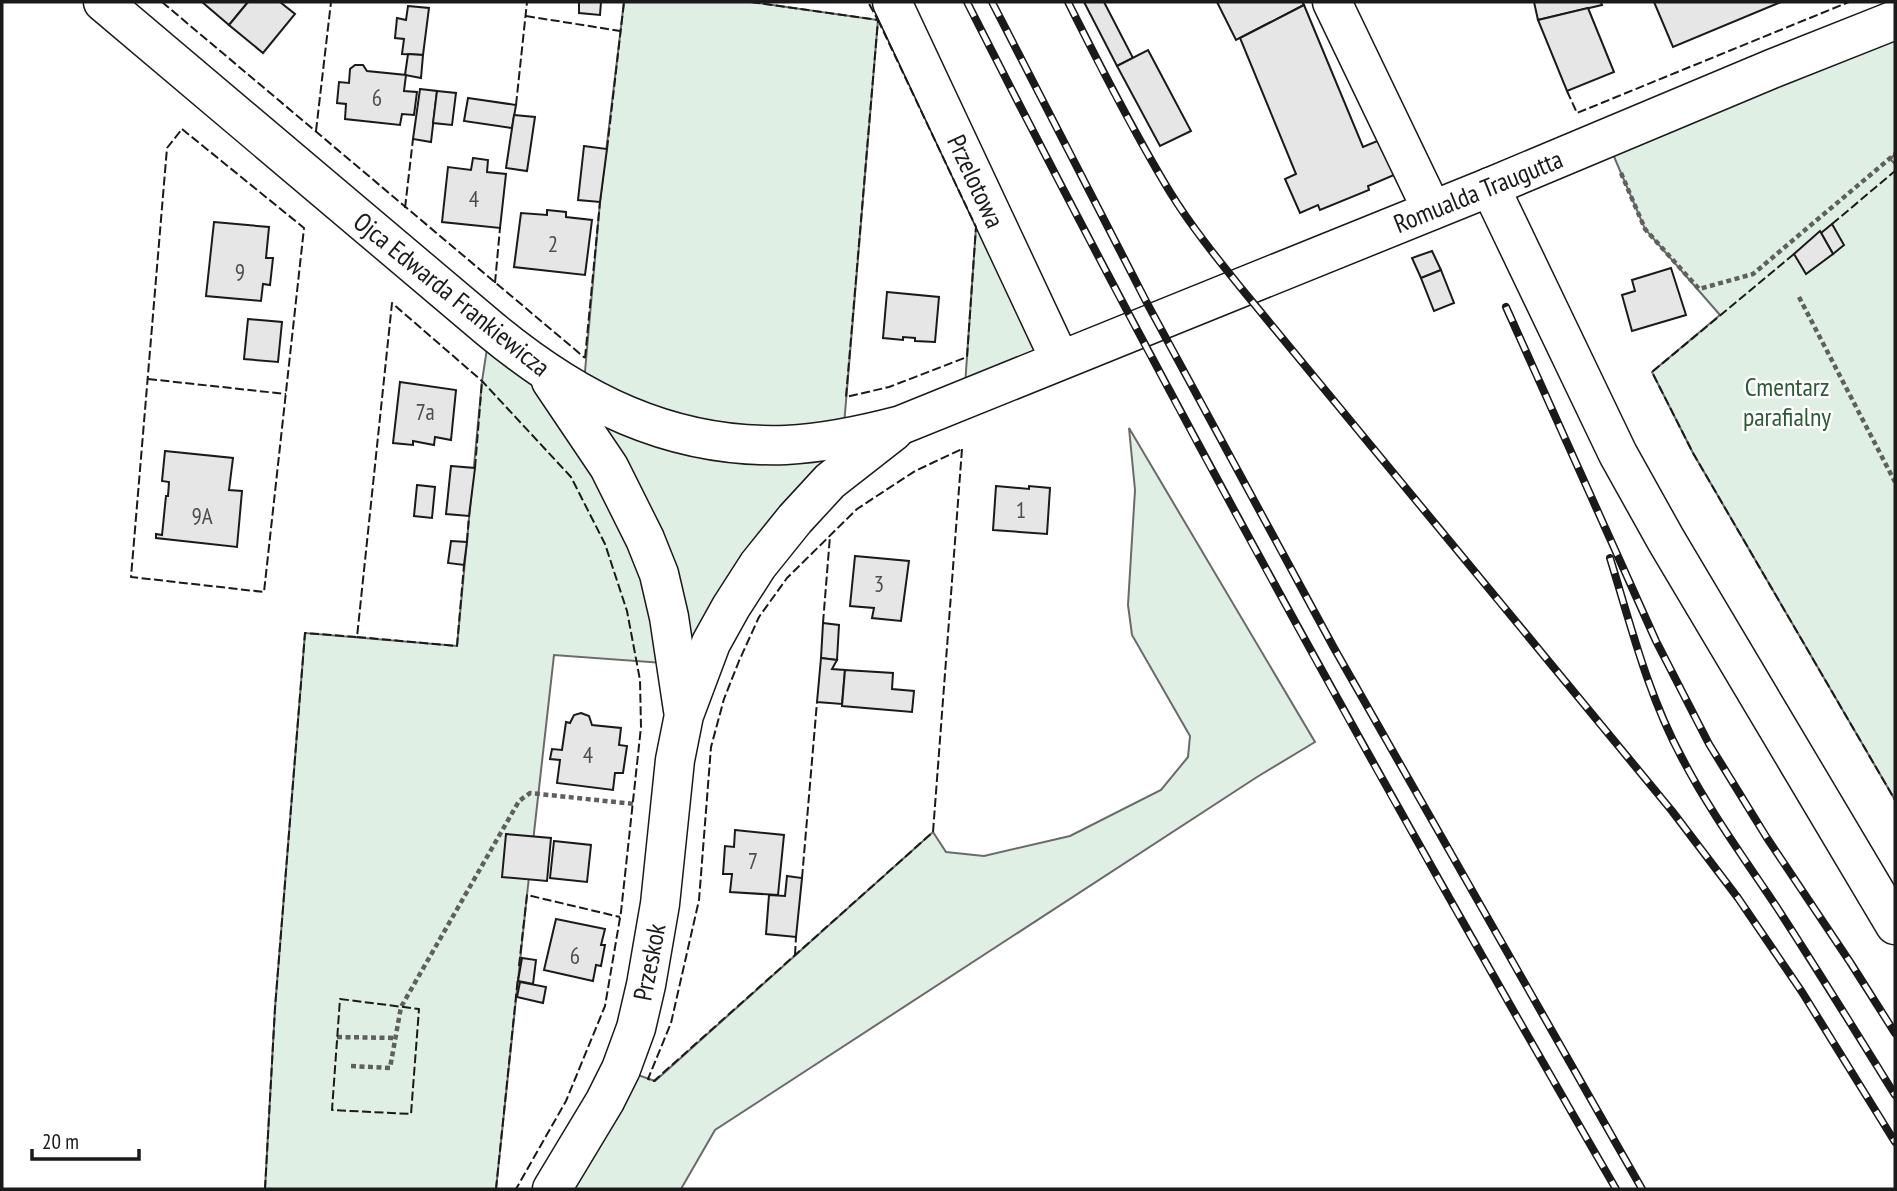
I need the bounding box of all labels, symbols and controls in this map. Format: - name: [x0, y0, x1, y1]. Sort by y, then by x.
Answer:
- house number: 6: [372, 83, 382, 112]
- street label: Przelotowa: [940, 129, 1012, 233]
- street label: Romualda Traugutta: [1389, 142, 1567, 240]
- house number: 4: [469, 184, 479, 213]
- street label: Ojca Edwarda Frankiewicza: [347, 205, 557, 383]
- house number: 2: [548, 229, 558, 258]
- house number: 9: [235, 257, 245, 286]
- park label: Cmentarz parafialny: [1743, 370, 1831, 433]
- house number: 7a: [415, 397, 435, 426]
- house number: 1: [1016, 495, 1026, 524]
- house number: 9A: [191, 501, 213, 530]
- house number: 3: [874, 569, 884, 598]
- house number: 4: [583, 740, 593, 769]
- house number: 7: [748, 846, 758, 875]
- street label: Przeskok: [625, 921, 673, 1003]
- house number: 6: [570, 941, 580, 970]
- scale bar: [32, 1118, 138, 1162]
- text: 20 m: [42, 1128, 79, 1155]

